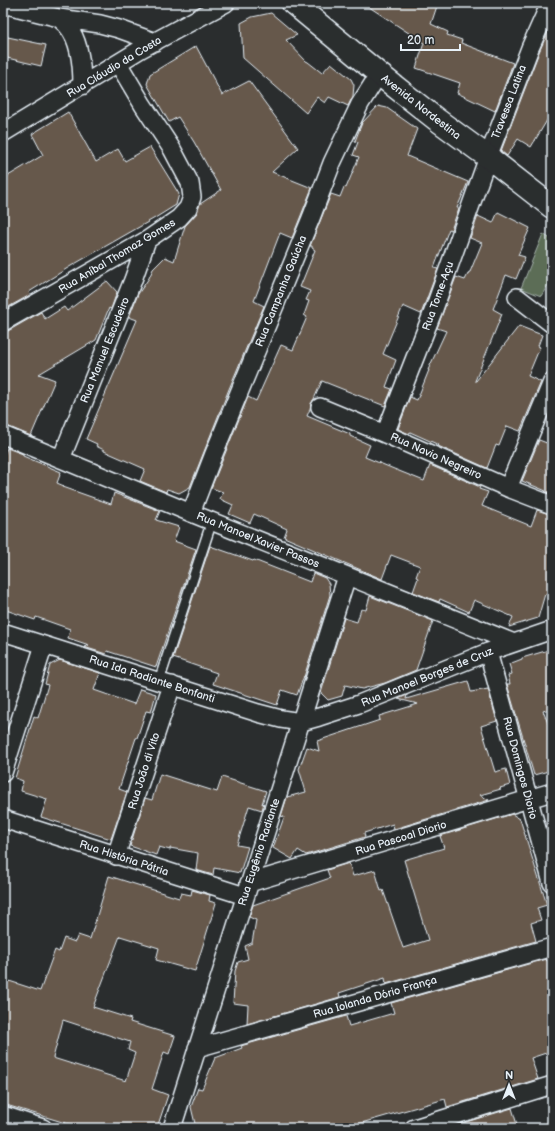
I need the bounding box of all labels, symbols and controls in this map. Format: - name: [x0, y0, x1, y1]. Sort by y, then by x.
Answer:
- scale bar: [401, 26, 460, 52]
- text: 20 m: [407, 33, 434, 48]
- street label: Rua Cláudio da Costa: [64, 34, 164, 100]
- street label: Travessa Latina: [489, 63, 529, 141]
- street label: Avenida Nordestina: [379, 72, 463, 142]
- street label: Rua Aníbal Thomaz Gomes: [56, 216, 178, 296]
- street label: Rua Campanha Gaúcha: [253, 233, 309, 349]
- street label: Rua Tome-Açu: [419, 260, 457, 332]
- street label: Rua Manuel Escudeiro: [78, 295, 132, 405]
- street label: Rua Navio Negreiro: [388, 430, 484, 482]
- street label: Rua Manoel Xavier Passos: [195, 509, 322, 571]
- street label: Rua Manoel Borges de Cruz: [359, 644, 496, 709]
- street label: Rua Ida Radiante Bonfanti: [88, 653, 216, 705]
- street label: Rua Domingos Diorio: [500, 715, 540, 821]
- street label: Rua João di Vito: [125, 731, 163, 811]
- street label: Rua Eugênio Radiante: [235, 796, 283, 907]
- street label: Rua Pascoal Diorio: [354, 818, 448, 858]
- street label: Rua História Pátria: [78, 837, 170, 879]
- street label: Rua Iolanda Dório França: [312, 973, 438, 1021]
- north arrow: [489, 1065, 529, 1105]
- text: N: [505, 1069, 513, 1082]

